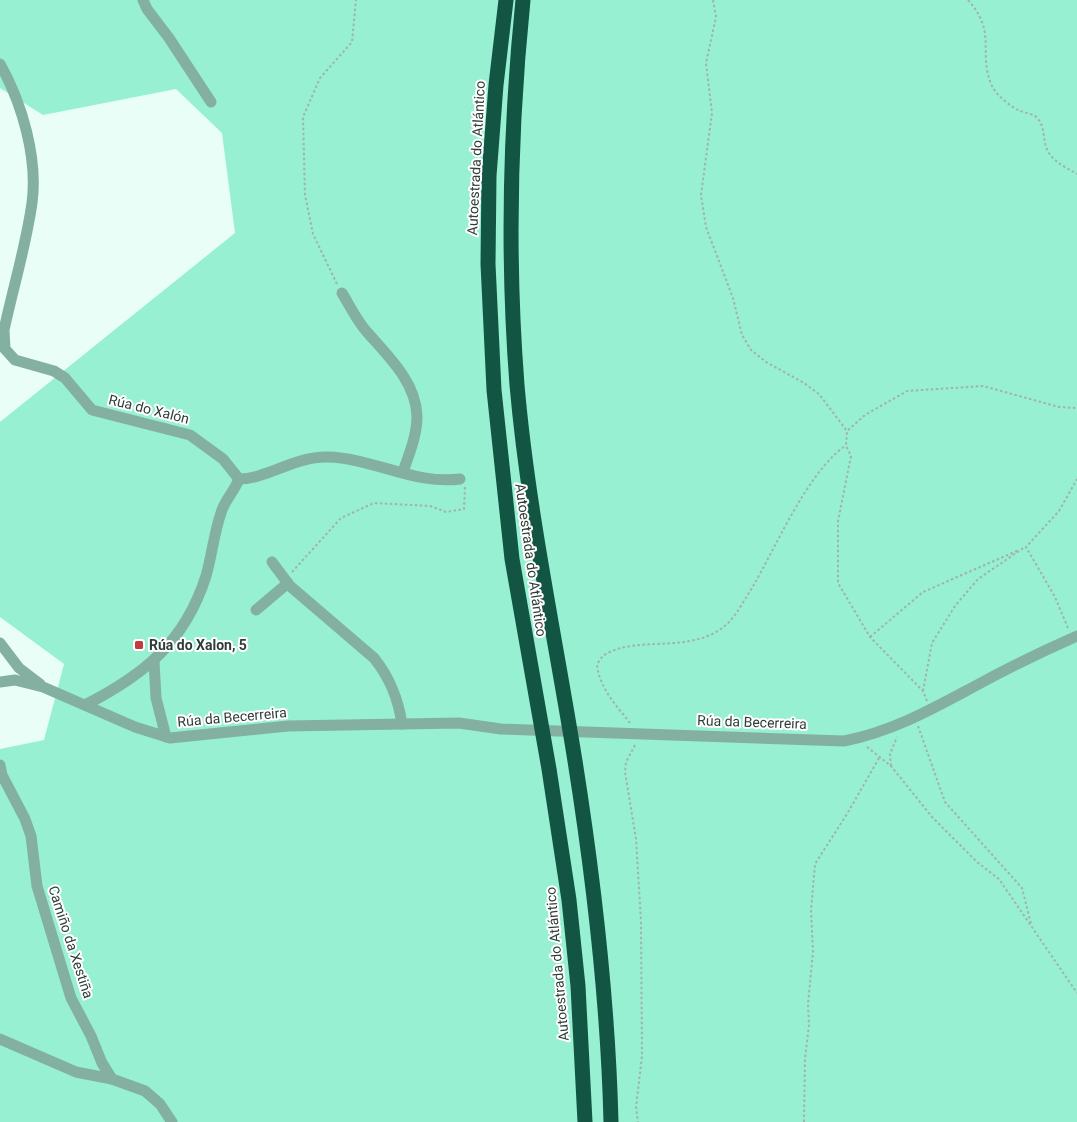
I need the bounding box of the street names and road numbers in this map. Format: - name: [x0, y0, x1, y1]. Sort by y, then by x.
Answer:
- street label: Autoestrada do Atlántico: [464, 80, 488, 236]
- street label: Rúa do Xalón: [107, 391, 191, 427]
- street label: Autoestrada do Atlántico: [512, 482, 550, 638]
- street label: Rúa da Becerreira: [177, 704, 287, 730]
- street label: Rúa da Becerreira: [697, 712, 807, 732]
- street label: Camiño da Xestiña: [45, 884, 97, 1000]
- street label: Autoestrada do Atlántico: [542, 886, 572, 1042]

